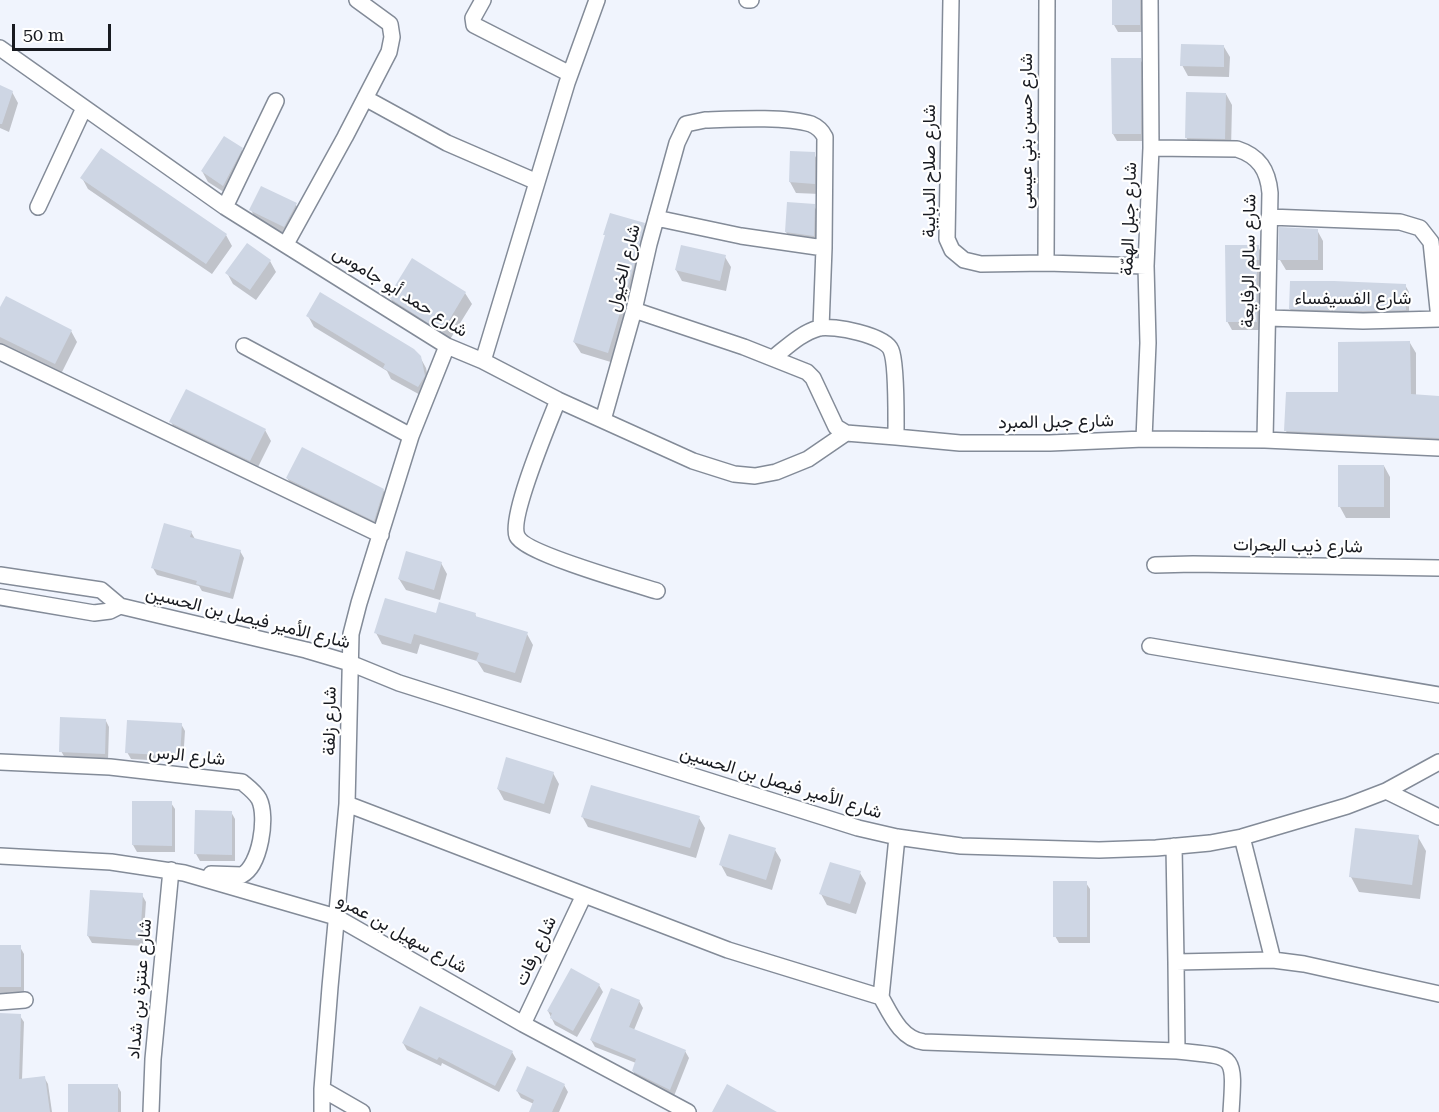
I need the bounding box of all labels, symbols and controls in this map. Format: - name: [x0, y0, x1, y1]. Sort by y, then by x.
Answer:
- scale bar: [15, 12, 114, 50]
- text: 50 m: [23, 24, 64, 45]
- street label: شارع حسن بني عيسى: [1016, 53, 1038, 209]
- street label: شارع صلاح الدبايبة: [919, 104, 941, 238]
- street label: شارع جبل الهمّة: [1116, 162, 1142, 276]
- street label: شارع سالم الرفايعة: [1237, 194, 1261, 328]
- street label: شارع الخيول: [603, 222, 645, 314]
- street label: شارع حمد أبو جاموس: [329, 242, 471, 342]
- street label: شارع الفسيفساء: [1295, 288, 1411, 310]
- street label: شارع جبل المبرد: [998, 410, 1114, 434]
- street label: شارع ذيب البحرات: [1233, 534, 1363, 558]
- street label: شارع الأمير فيصل بن الحسين: [143, 582, 353, 654]
- street label: شارع زلفة: [319, 686, 341, 756]
- street label: شارع الرس: [148, 741, 226, 771]
- street label: شارع الأمير فيصل بن الحسين: [677, 742, 885, 824]
- street label: شارع سهيل بن عمرو: [333, 889, 471, 979]
- street label: شارع رفات: [510, 913, 562, 989]
- street label: شارع عنترة بن شداد: [123, 918, 157, 1060]

